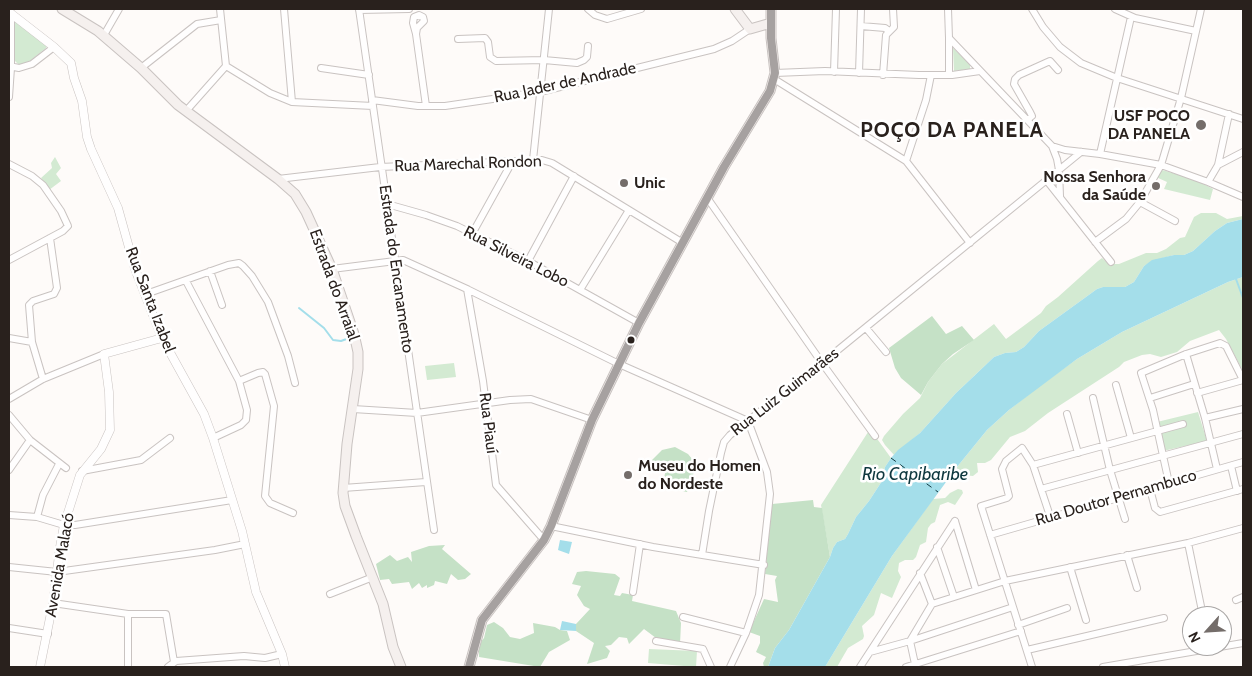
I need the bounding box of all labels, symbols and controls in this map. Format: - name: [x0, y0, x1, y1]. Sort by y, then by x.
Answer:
- street label: Rua Jader de Andrade: [492, 59, 638, 107]
- place label: USF POCO DA PANELA: [1108, 106, 1190, 144]
- district label: POÇO DA PANELA: [858, 118, 1046, 144]
- marker: USF POCO DA PANELA: [1194, 118, 1208, 132]
- street label: Rua Marechal Rondon: [394, 152, 542, 176]
- place label: Nossa Senhora da Saúde: [1043, 167, 1146, 205]
- place label: Unic: [634, 173, 665, 193]
- marker: Unic: [618, 177, 630, 189]
- marker: Nossa Senhora da Saúde: [1150, 180, 1162, 192]
- street label: Estrada do Encanamento: [375, 184, 417, 354]
- street label: Rua Silveira Lobo: [460, 222, 572, 292]
- street label: Estrada do Arraial: [305, 227, 363, 343]
- street label: Rua Santa Izabel: [121, 244, 179, 356]
- unlabelled marker: [626, 335, 636, 345]
- street label: Rua Luiz Guimarães: [727, 344, 843, 440]
- street label: Rua Piauí: [475, 392, 501, 454]
- place label: Museu do Homen do Nordeste: [638, 456, 761, 494]
- water label: Rio Capibaribe: [862, 464, 968, 486]
- street label: Rua Doutor Pernambuco: [1033, 466, 1199, 530]
- marker: Museu do Homen do Nordeste: [622, 469, 634, 481]
- street label: Avenida Malacó: [41, 511, 79, 619]
- north arrow: [1182, 606, 1232, 656]
- text: N: [1184, 629, 1205, 646]

